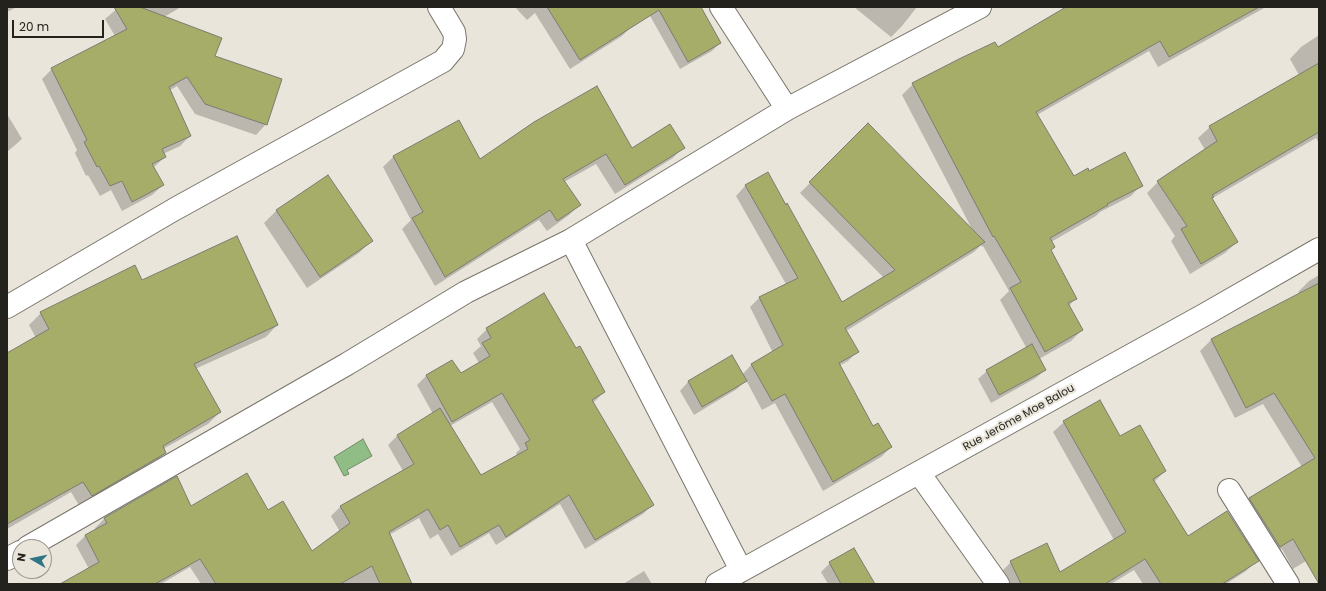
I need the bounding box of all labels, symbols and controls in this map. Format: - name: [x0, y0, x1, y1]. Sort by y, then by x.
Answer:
- scale bar: [14, 12, 106, 38]
- text: 20 m: [19, 18, 49, 35]
- street label: Rue Jerôme Moe Balou: [961, 382, 1077, 454]
- north arrow: [12, 539, 52, 579]
- text: N: [13, 552, 30, 563]

